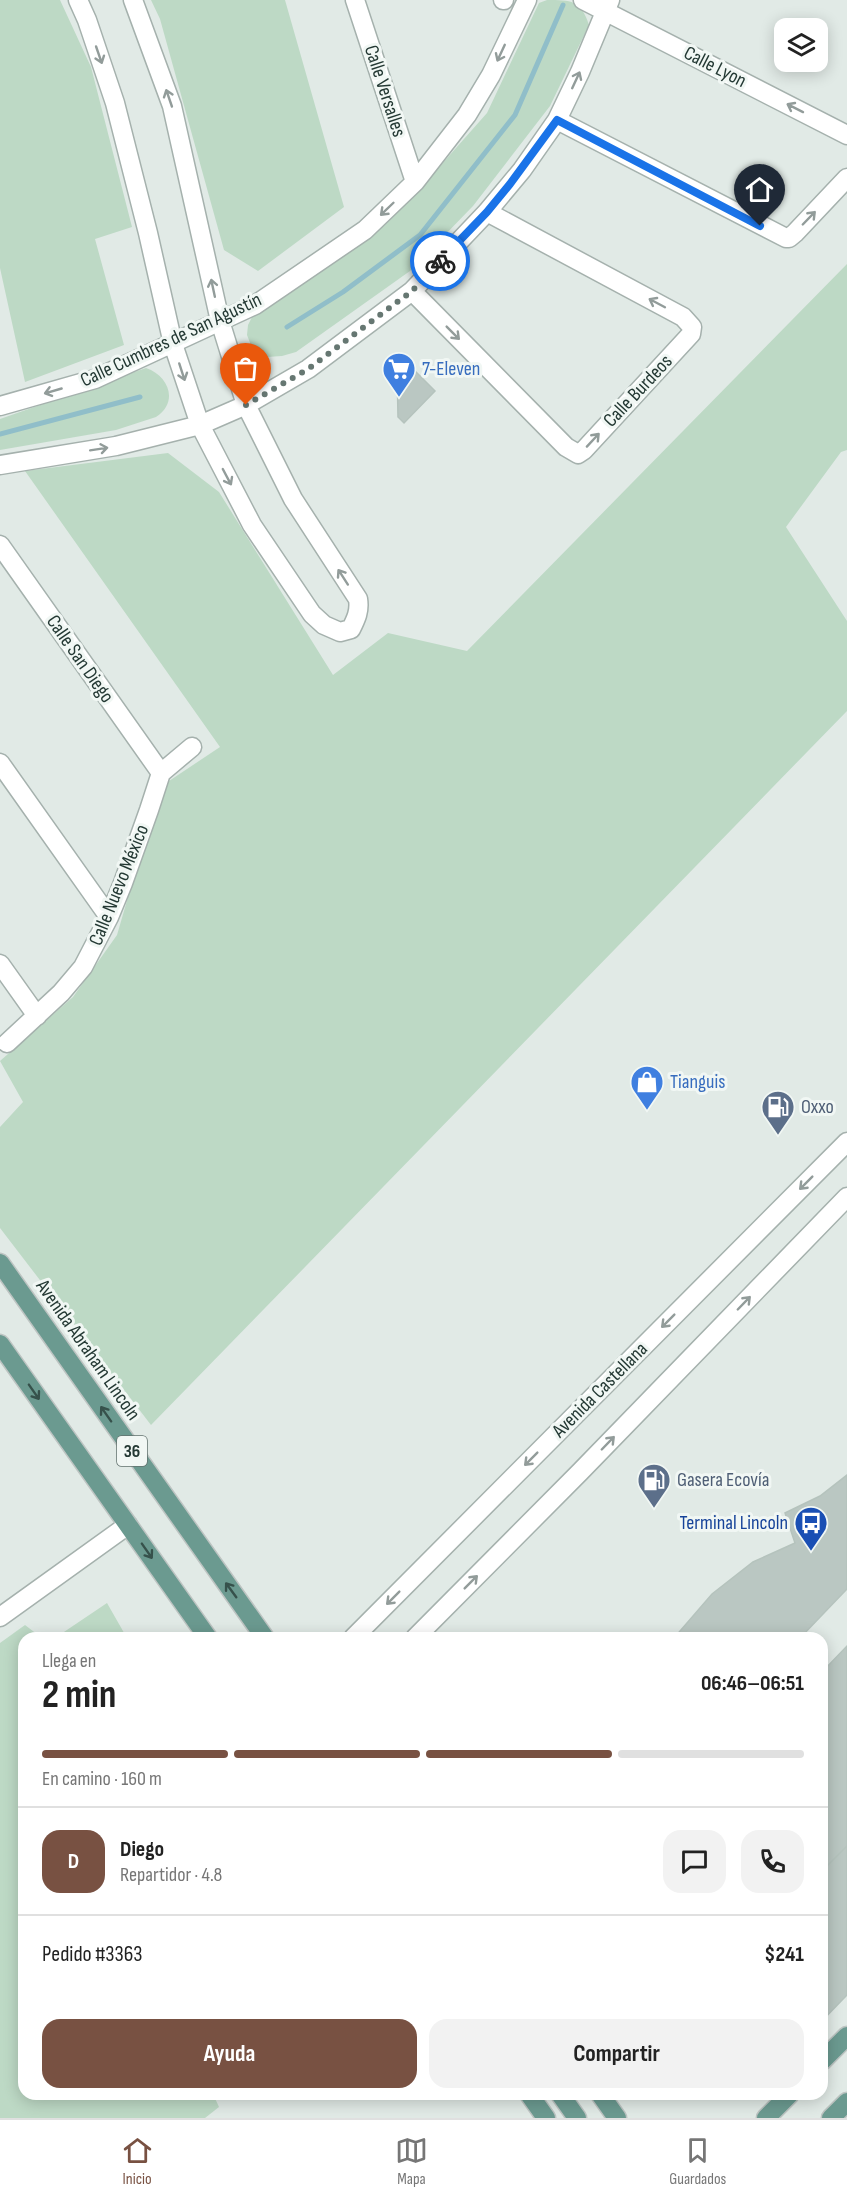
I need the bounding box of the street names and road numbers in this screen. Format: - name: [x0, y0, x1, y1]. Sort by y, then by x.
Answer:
- street label: Calle Lyon: [680, 41, 750, 93]
- street label: Calle Versalles: [359, 42, 411, 140]
- street label: Calle Cumbres de San Agustín: [77, 288, 265, 392]
- street label: Calle Burdeos: [598, 350, 678, 432]
- street label: Calle San Diego: [41, 611, 119, 707]
- street label: Calle Nuevo México: [84, 821, 154, 949]
- street label: Avenida Abraham Lincoln: [30, 1274, 145, 1425]
- street label: Avenida Castellana: [547, 1337, 653, 1443]
- road number: 36: [117, 1436, 147, 1466]

